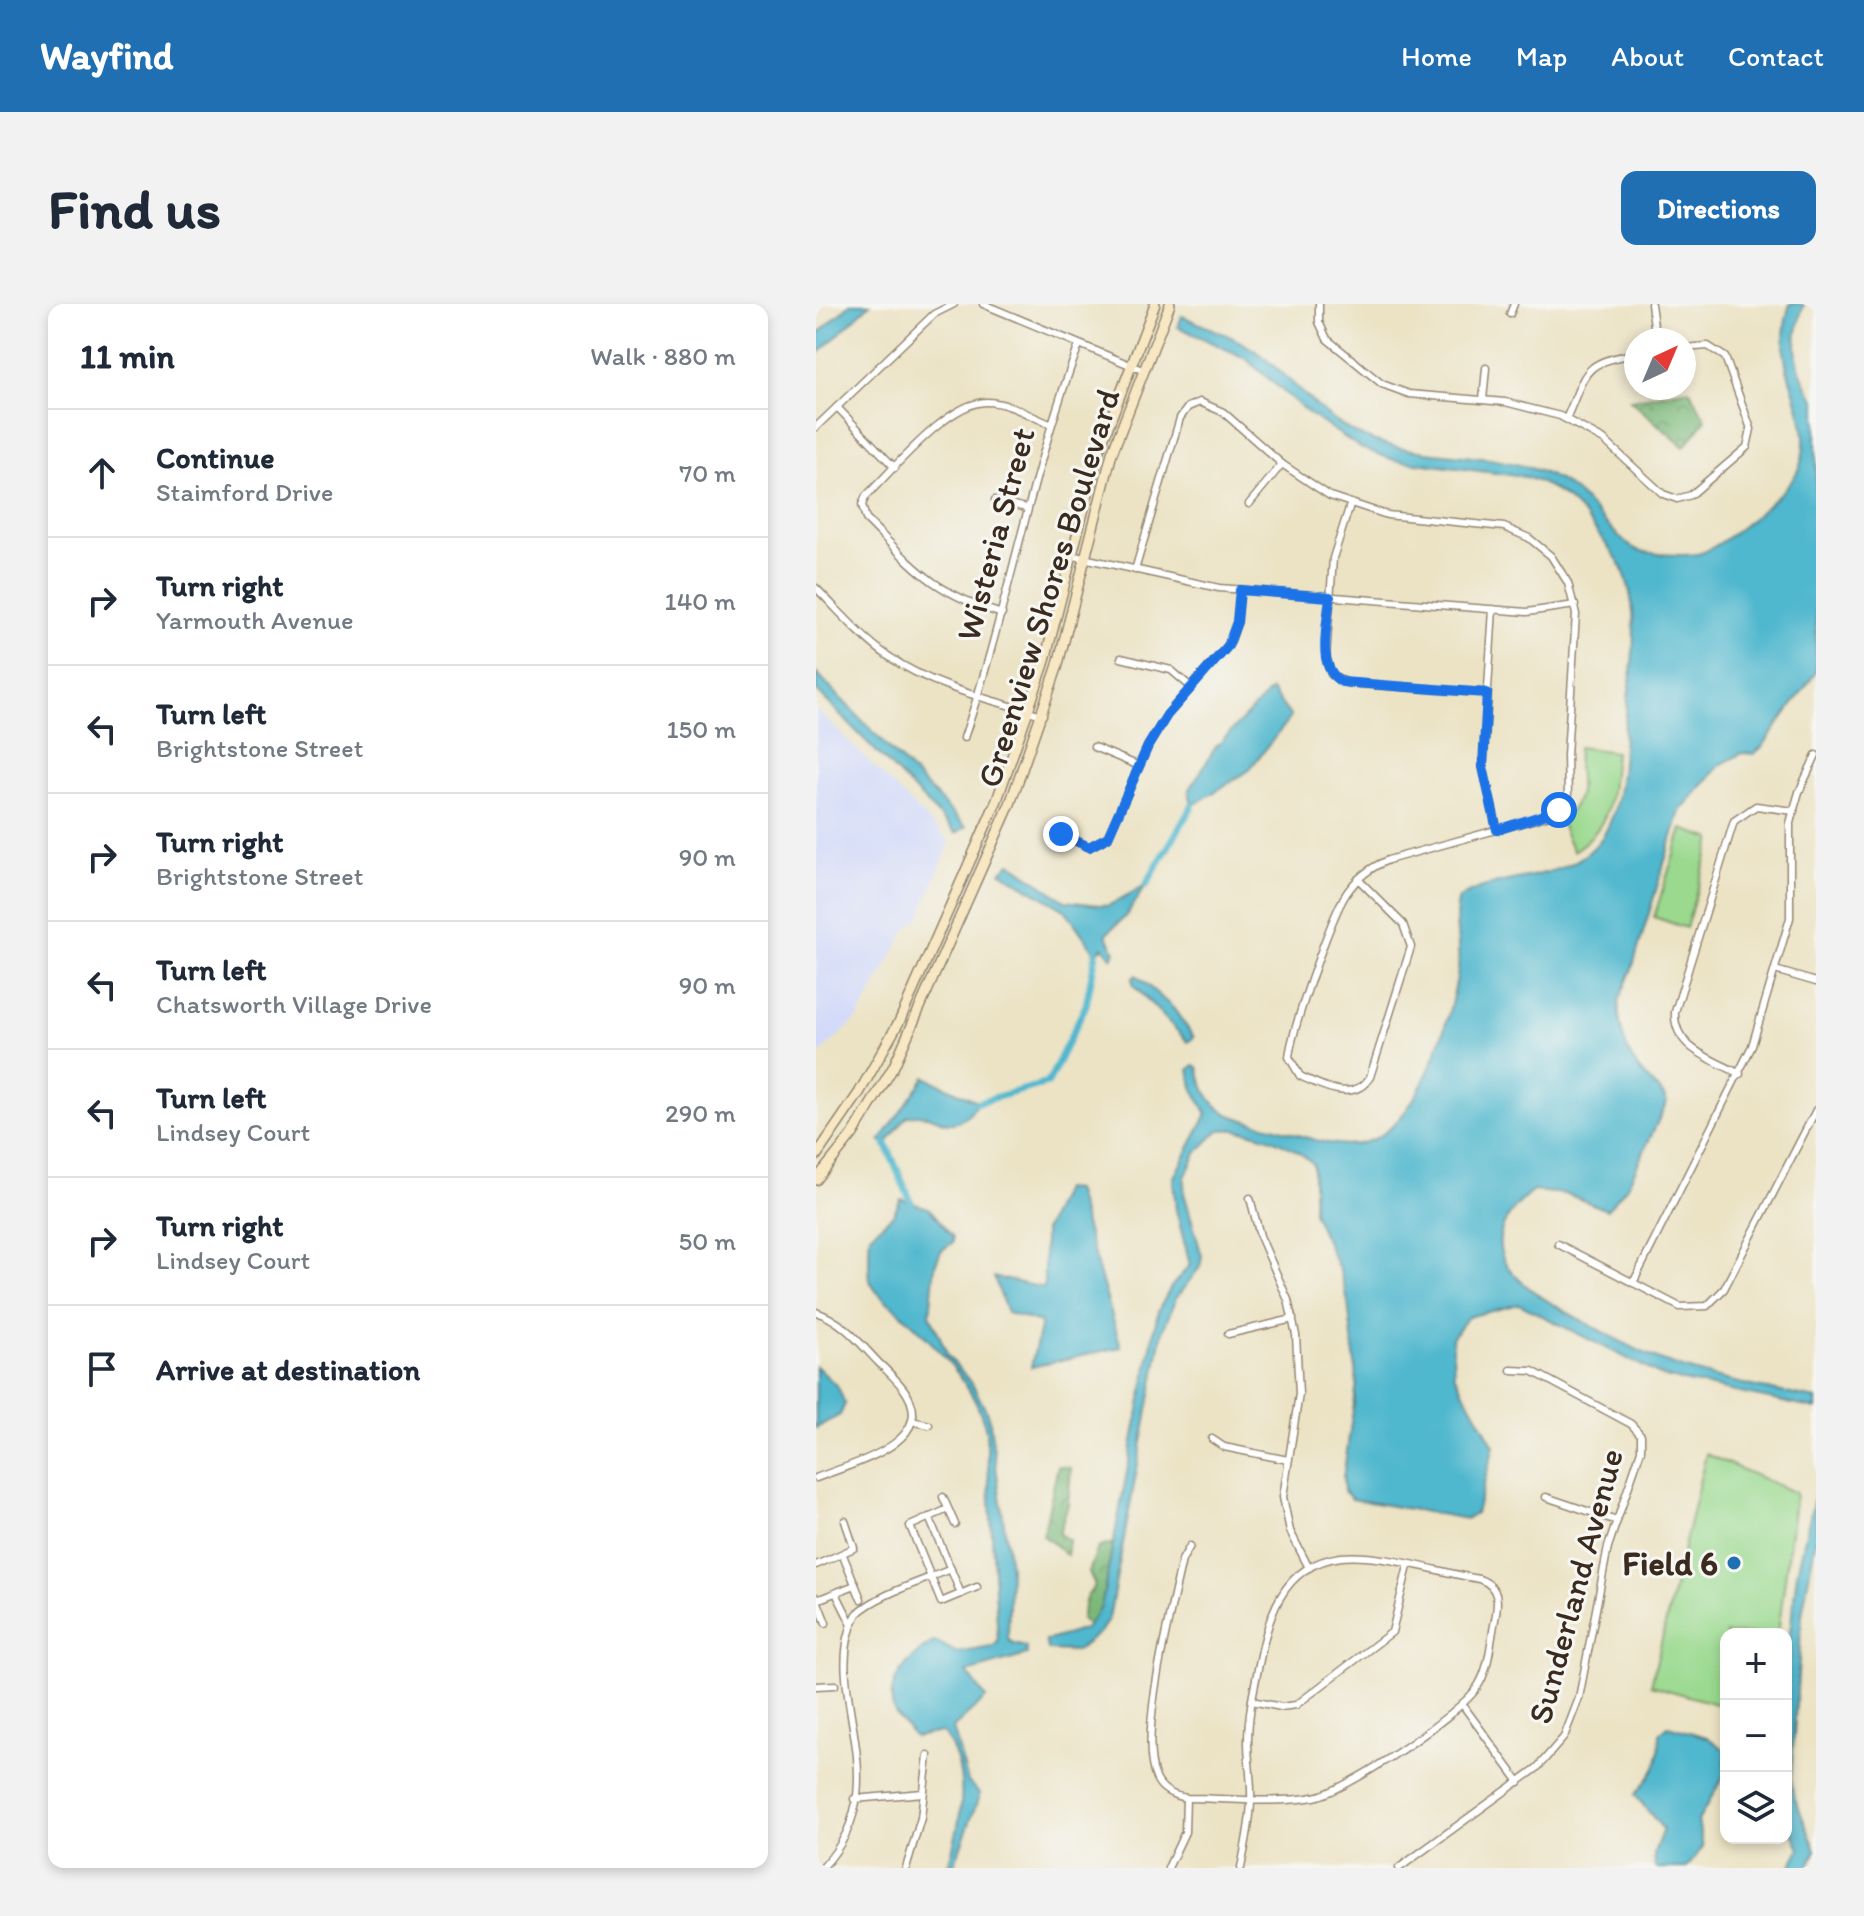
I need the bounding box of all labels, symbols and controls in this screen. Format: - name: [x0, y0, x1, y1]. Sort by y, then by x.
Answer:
- text: Wayfind: [40, 33, 173, 79]
- text: Home: [1401, 39, 1472, 73]
- text: Map: [1516, 39, 1567, 73]
- text: About: [1611, 39, 1684, 73]
- text: Contact: [1728, 39, 1824, 73]
- button: Directions: [1621, 171, 1816, 245]
- text: Find us: [48, 175, 221, 242]
- north arrow: [1624, 328, 1696, 400]
- text: 11 min: [80, 336, 175, 377]
- text: Walk · 880 m: [590, 340, 736, 372]
- street label: Greenview Shores Boulevard: [968, 384, 1129, 792]
- street label: Wisteria Street: [947, 423, 1044, 645]
- text: Continue: [156, 439, 275, 476]
- icon: ahead: [80, 451, 124, 495]
- text: 70 m: [679, 457, 736, 489]
- text: Staimford Drive: [156, 476, 333, 508]
- text: Turn right: [156, 567, 284, 604]
- icon: right: [80, 579, 124, 623]
- text: 140 m: [665, 585, 736, 617]
- text: Yarmouth Avenue: [156, 604, 354, 636]
- text: Turn left: [156, 695, 267, 732]
- icon: left: [80, 707, 124, 751]
- text: 150 m: [667, 713, 736, 745]
- text: Brightstone Street: [156, 732, 363, 764]
- route start: [1541, 792, 1577, 828]
- route end: [1043, 816, 1079, 852]
- text: Turn right: [156, 823, 284, 860]
- icon: right: [80, 835, 124, 879]
- text: 90 m: [679, 841, 736, 873]
- text: Brightstone Street: [156, 860, 363, 892]
- text: Turn left: [156, 951, 267, 988]
- icon: left: [80, 963, 124, 1007]
- text: 90 m: [679, 969, 736, 1001]
- text: Chatsworth Village Drive: [156, 988, 432, 1020]
- text: Turn left: [156, 1079, 267, 1116]
- icon: left: [80, 1091, 124, 1135]
- text: 290 m: [665, 1097, 736, 1129]
- text: Lindsey Court: [156, 1116, 310, 1148]
- text: Turn right: [156, 1207, 284, 1244]
- icon: right: [80, 1219, 124, 1263]
- text: 50 m: [679, 1225, 736, 1257]
- text: Lindsey Court: [156, 1244, 310, 1276]
- icon: arrive: [80, 1347, 124, 1391]
- text: Arrive at destination: [156, 1351, 420, 1388]
- street label: Sunderland Avenue: [1519, 1444, 1632, 1728]
- place label: Field 6: [1622, 1543, 1718, 1584]
- marker: Field 6: [1725, 1554, 1743, 1572]
- map controls: [1720, 1628, 1792, 1844]
- button: +: [1720, 1628, 1792, 1700]
- button: −: [1720, 1700, 1792, 1772]
- button: layers: [1720, 1772, 1792, 1844]

